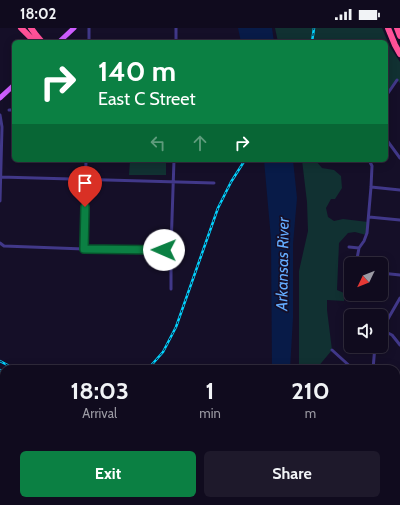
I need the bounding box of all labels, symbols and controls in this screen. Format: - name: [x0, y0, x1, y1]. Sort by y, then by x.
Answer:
- text: 18:02: [20, 5, 56, 23]
- text: 140 m: [98, 54, 176, 88]
- icon: right: [32, 56, 84, 108]
- text: East C Street: [98, 88, 196, 110]
- icon: left: [147, 132, 169, 154]
- icon: ahead: [189, 132, 211, 154]
- icon: right: [231, 132, 253, 154]
- pin: [68, 166, 102, 207]
- icon: arrive: [74, 172, 96, 194]
- water label: Arkansas River: [272, 216, 293, 312]
- position arrow: [143, 229, 185, 271]
- north arrow: [344, 257, 388, 301]
- map controls: [344, 257, 388, 353]
- button: sound: [344, 309, 388, 353]
- text: 18:03: [70, 376, 129, 405]
- text: 1: [206, 376, 214, 405]
- text: 210: [291, 376, 330, 405]
- text: Arrival: [82, 405, 117, 421]
- text: min: [199, 405, 221, 421]
- text: m: [305, 405, 316, 421]
- button: Exit: [20, 451, 196, 497]
- button: Share: [204, 451, 380, 497]

